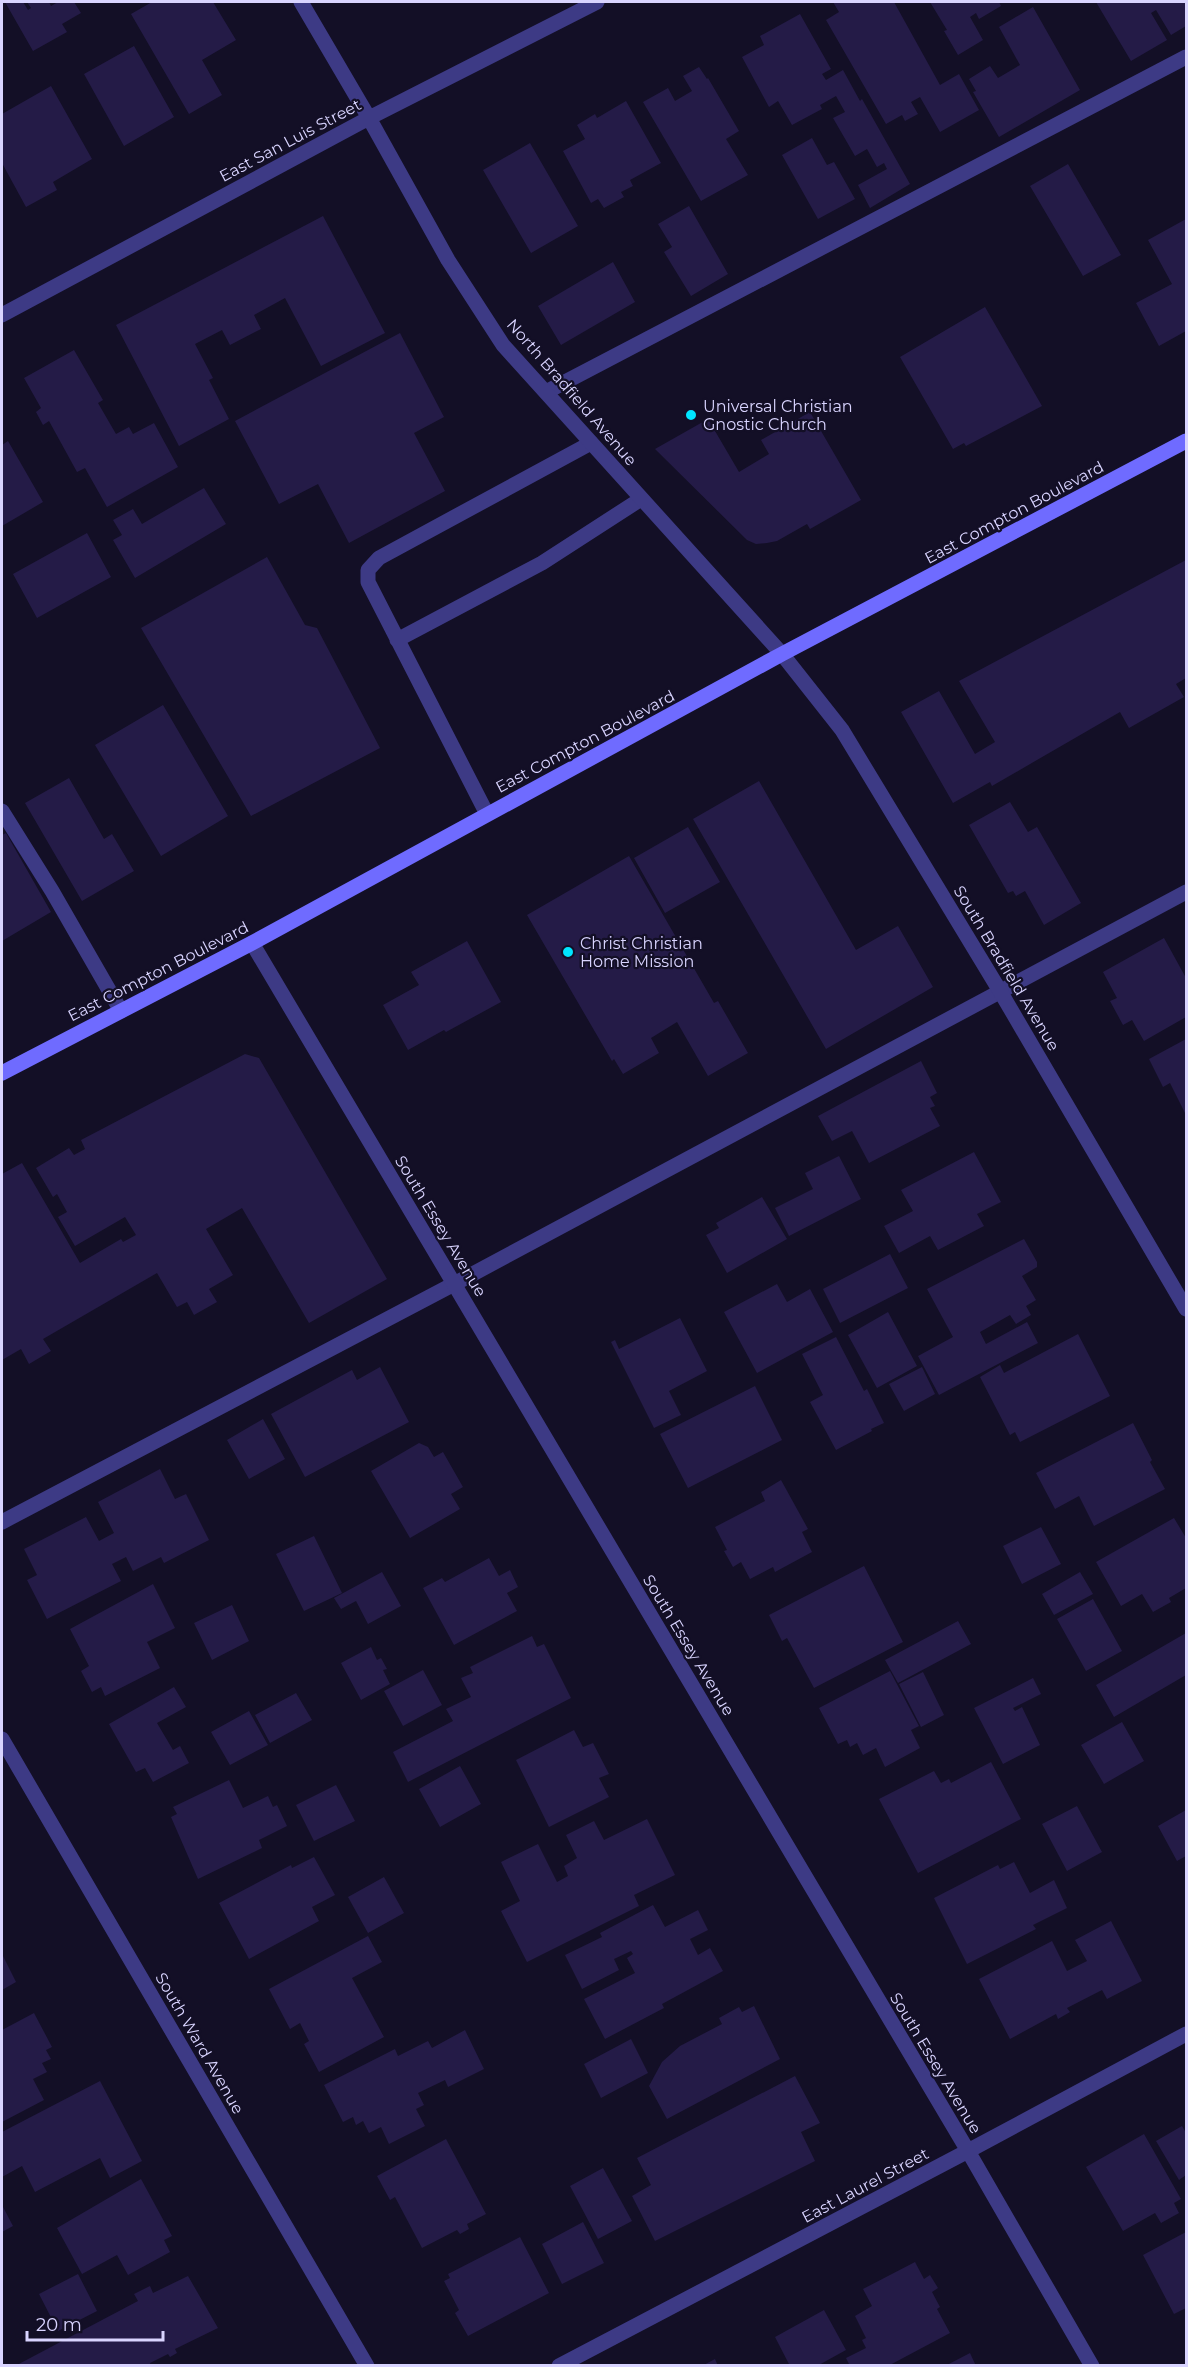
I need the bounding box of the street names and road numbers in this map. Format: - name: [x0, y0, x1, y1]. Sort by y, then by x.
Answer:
- street label: East San Luis Street: [216, 95, 365, 186]
- street label: North Bradfield Avenue: [503, 315, 641, 470]
- street label: East Compton Boulevard: [921, 457, 1107, 568]
- street label: East Compton Boulevard: [492, 686, 678, 797]
- street label: South Bradfield Avenue: [950, 882, 1063, 1054]
- street label: East Compton Boulevard: [65, 918, 252, 1025]
- street label: South Essey Avenue: [391, 1152, 490, 1300]
- street label: South Essey Avenue: [639, 1571, 738, 1719]
- street label: South Ward Avenue: [151, 1969, 248, 2117]
- street label: South Essey Avenue: [886, 1989, 985, 2137]
- street label: East Laurel Street: [799, 2144, 932, 2227]

